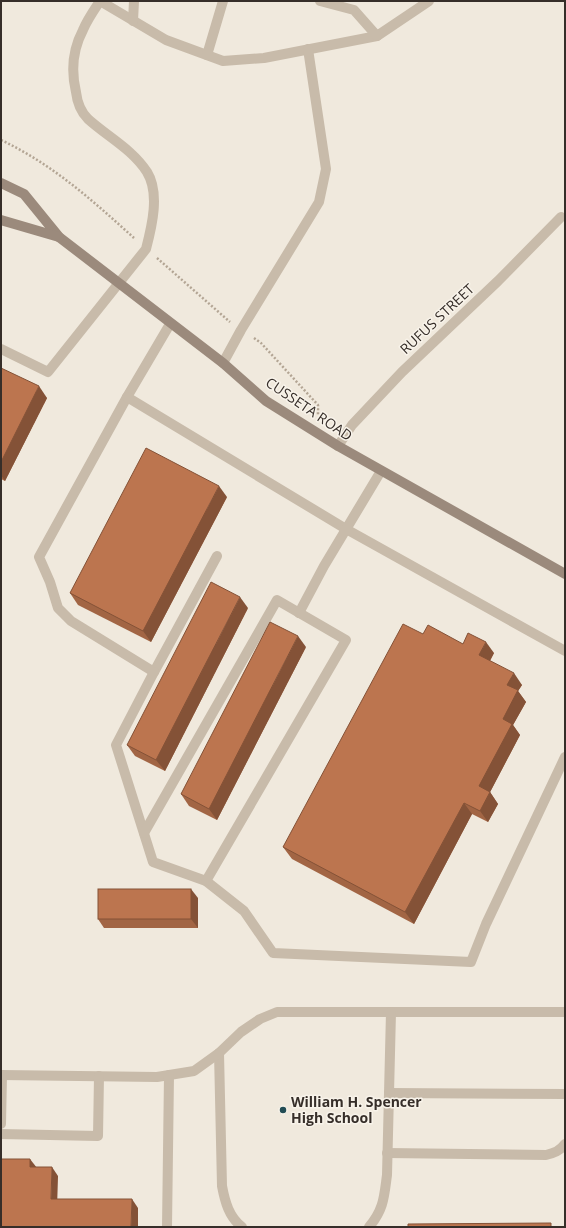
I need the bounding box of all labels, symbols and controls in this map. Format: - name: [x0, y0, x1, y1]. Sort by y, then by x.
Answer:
- street label: RUFUS STREET: [395, 279, 478, 358]
- street label: CUSSETA ROAD: [262, 372, 356, 445]
- place label: William H. Spencer High School: [291, 1092, 422, 1127]
- marker: William H. Spencer High School: [278, 1105, 288, 1115]

